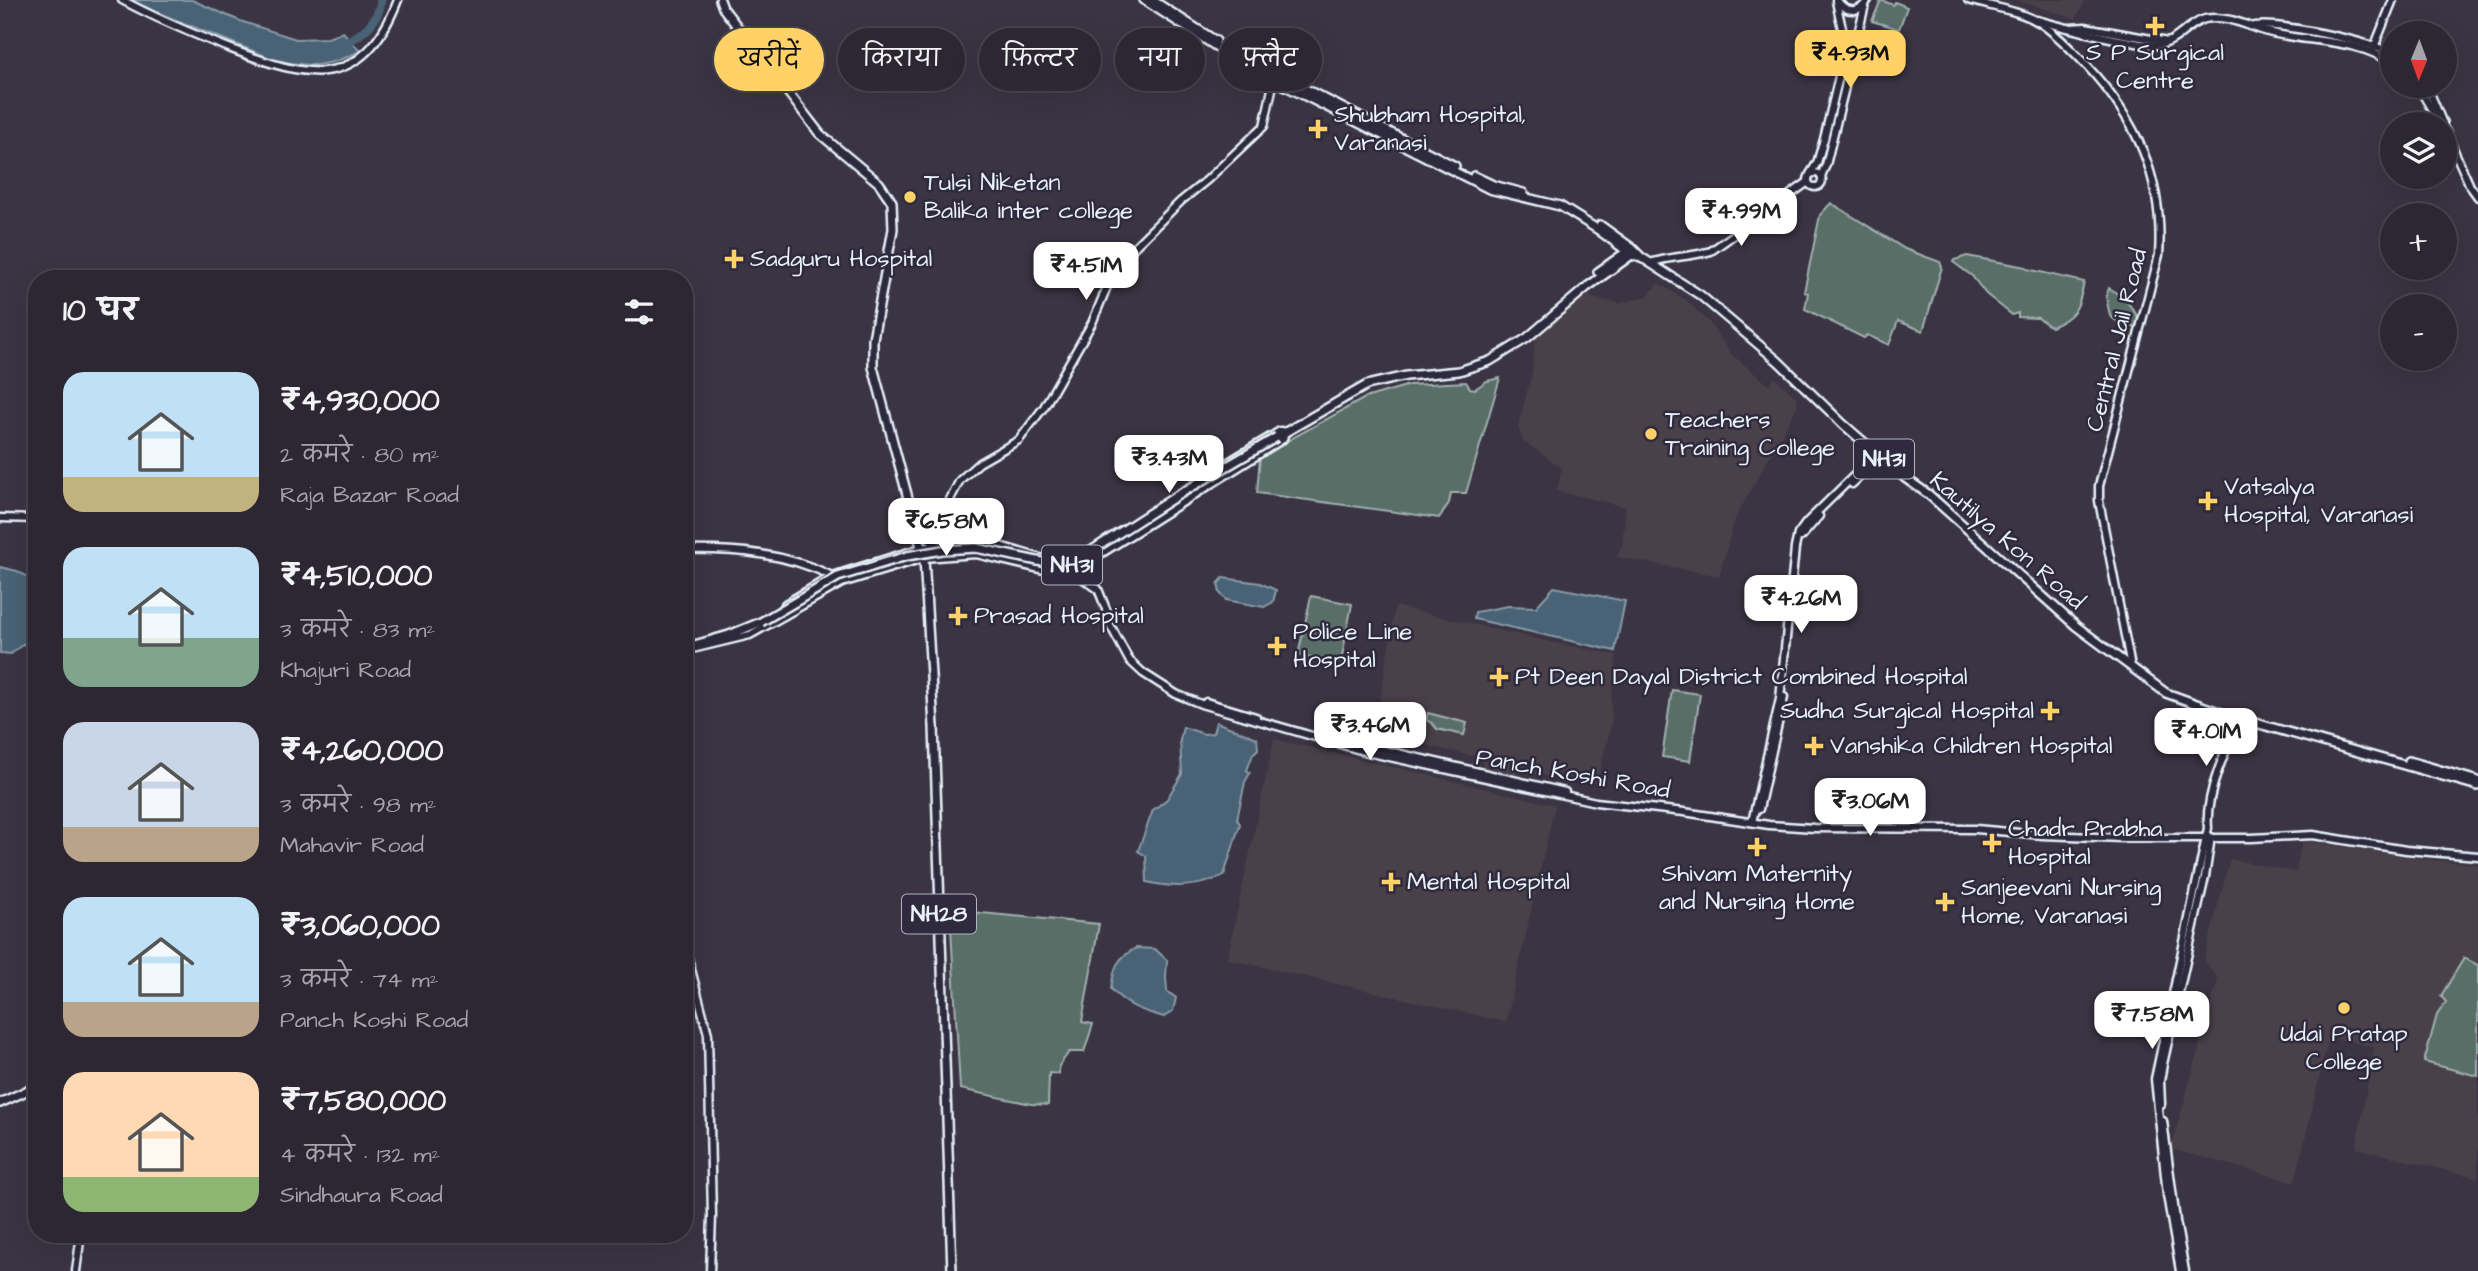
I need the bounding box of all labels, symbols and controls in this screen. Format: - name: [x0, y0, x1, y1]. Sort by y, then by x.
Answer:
- marker: S P Surgical Centre: [2145, 16, 2165, 36]
- north arrow: [2380, 21, 2457, 98]
- map controls: [2380, 21, 2457, 371]
- chip: खरीदें: [714, 28, 824, 91]
- chip: किराया: [838, 28, 965, 91]
- chip: फ़िल्टर: [979, 28, 1101, 91]
- chip: नया: [1115, 28, 1205, 91]
- chip: फ़्लैट: [1219, 28, 1322, 91]
- pin: ₹4.93M: [1793, 31, 1907, 90]
- place label: S P Surgical Centre: [2086, 36, 2224, 98]
- text: ₹4.93M: [1811, 37, 1889, 69]
- place label: Shubham Hospital, Varanasi: [1334, 98, 1526, 160]
- button: layers: [2380, 112, 2457, 189]
- marker: Shubham Hospital, Varanasi: [1308, 119, 1328, 139]
- place label: Tulsi Niketan Balika inter college: [924, 166, 1133, 229]
- pin: ₹4.99M: [1684, 188, 1798, 248]
- marker: Tulsi Niketan Balika inter college: [902, 189, 918, 205]
- text: ₹4.99M: [1701, 195, 1781, 227]
- button: +: [2380, 203, 2457, 280]
- place label: Sadguru Hospital: [750, 242, 932, 277]
- pin: ₹4.51M: [1029, 243, 1143, 302]
- street label: Central Jail Road: [2078, 245, 2156, 435]
- marker: Sadguru Hospital: [724, 249, 744, 269]
- text: ₹4.51M: [1050, 249, 1122, 281]
- text: 10 घर: [63, 290, 138, 332]
- icon: filters: [620, 293, 658, 331]
- button: −: [2380, 294, 2457, 371]
- text: ₹4,930,000: [280, 380, 440, 422]
- icon: home: [119, 400, 203, 484]
- place label: Teachers Training College: [1665, 403, 1835, 466]
- marker: Teachers Training College: [1643, 426, 1659, 442]
- pin: ₹3.43M: [1112, 435, 1226, 495]
- text: 2 कमरे · 80 m²: [280, 439, 439, 471]
- road number: NH31: [1854, 440, 1914, 478]
- text: ₹3.43M: [1130, 442, 1208, 474]
- street label: Kautilya Kon Road: [1921, 464, 2092, 619]
- place label: Vatsalya Hospital, Varanasi: [2224, 470, 2414, 532]
- text: Raja Bazar Road: [280, 479, 459, 511]
- marker: Vatsalya Hospital, Varanasi: [2198, 491, 2218, 511]
- pin: ₹6.58M: [889, 498, 1003, 558]
- text: ₹6.58M: [904, 505, 988, 537]
- road number: NH31: [1042, 545, 1102, 584]
- text: ₹4,510,000: [280, 555, 432, 597]
- icon: home: [119, 575, 203, 659]
- pin: ₹4.26M: [1744, 576, 1858, 635]
- text: ₹4.26M: [1760, 582, 1842, 614]
- place label: Prasad Hospital: [974, 599, 1144, 633]
- marker: Prasad Hospital: [948, 606, 968, 626]
- text: 3 कमरे · 83 m²: [280, 614, 435, 646]
- place label: Police Line Hospital: [1293, 615, 1412, 677]
- marker: Police Line Hospital: [1267, 636, 1287, 656]
- text: Khajuri Road: [280, 654, 411, 686]
- place label: Pt Deen Dayal District Combined Hospital: [1515, 660, 1968, 695]
- marker: Pt Deen Dayal District Combined Hospital: [1489, 667, 1509, 687]
- place label: Sudha Surgical Hospital: [1780, 694, 2034, 729]
- marker: Sudha Surgical Hospital: [2040, 701, 2060, 721]
- pin: ₹3.46M: [1313, 702, 1427, 762]
- pin: ₹4.01M: [2149, 708, 2263, 768]
- text: ₹3.46M: [1330, 709, 1410, 741]
- text: ₹4.01M: [2170, 715, 2242, 747]
- place label: Vanshika Children Hospital: [1830, 729, 2113, 763]
- text: ₹4,260,000: [280, 730, 443, 772]
- marker: Vanshika Children Hospital: [1804, 736, 1824, 756]
- street label: Panch Koshi Road: [1473, 740, 1673, 808]
- icon: home: [119, 750, 203, 834]
- pin: ₹3.06M: [1813, 778, 1927, 838]
- text: ₹3.06M: [1831, 785, 1909, 817]
- text: 3 कमरे · 98 m²: [280, 789, 436, 821]
- place label: Chadr Prabha Hospital: [2008, 812, 2163, 874]
- text: Mahavir Road: [280, 829, 424, 861]
- marker: Chadr Prabha Hospital: [1982, 833, 2002, 853]
- marker: Shivam Maternity and Nursing Home: [1747, 837, 1767, 857]
- place label: Shivam Maternity and Nursing Home: [1659, 857, 1855, 920]
- place label: Mental Hospital: [1407, 865, 1570, 899]
- place label: Sanjeevani Nursing Home, Varanasi: [1961, 871, 2161, 933]
- marker: Mental Hospital: [1381, 872, 1401, 892]
- marker: Sanjeevani Nursing Home, Varanasi: [1935, 892, 1955, 912]
- road number: NH28: [902, 894, 976, 934]
- text: ₹3,060,000: [280, 905, 440, 947]
- icon: home: [119, 925, 203, 1009]
- text: 3 कमरे · 74 m²: [280, 964, 438, 996]
- pin: ₹7.58M: [2095, 992, 2209, 1051]
- text: ₹7.58M: [2110, 998, 2194, 1030]
- marker: Udai Pratap College: [2336, 1000, 2352, 1016]
- text: Panch Koshi Road: [280, 1004, 468, 1036]
- place label: Udai Pratap College: [2280, 1017, 2408, 1080]
- text: ₹7,580,000: [280, 1080, 446, 1122]
- icon: home: [119, 1100, 203, 1184]
- text: 4 कमरे · 132 m²: [280, 1139, 440, 1171]
- text: Sindhaura Road: [280, 1179, 443, 1211]

